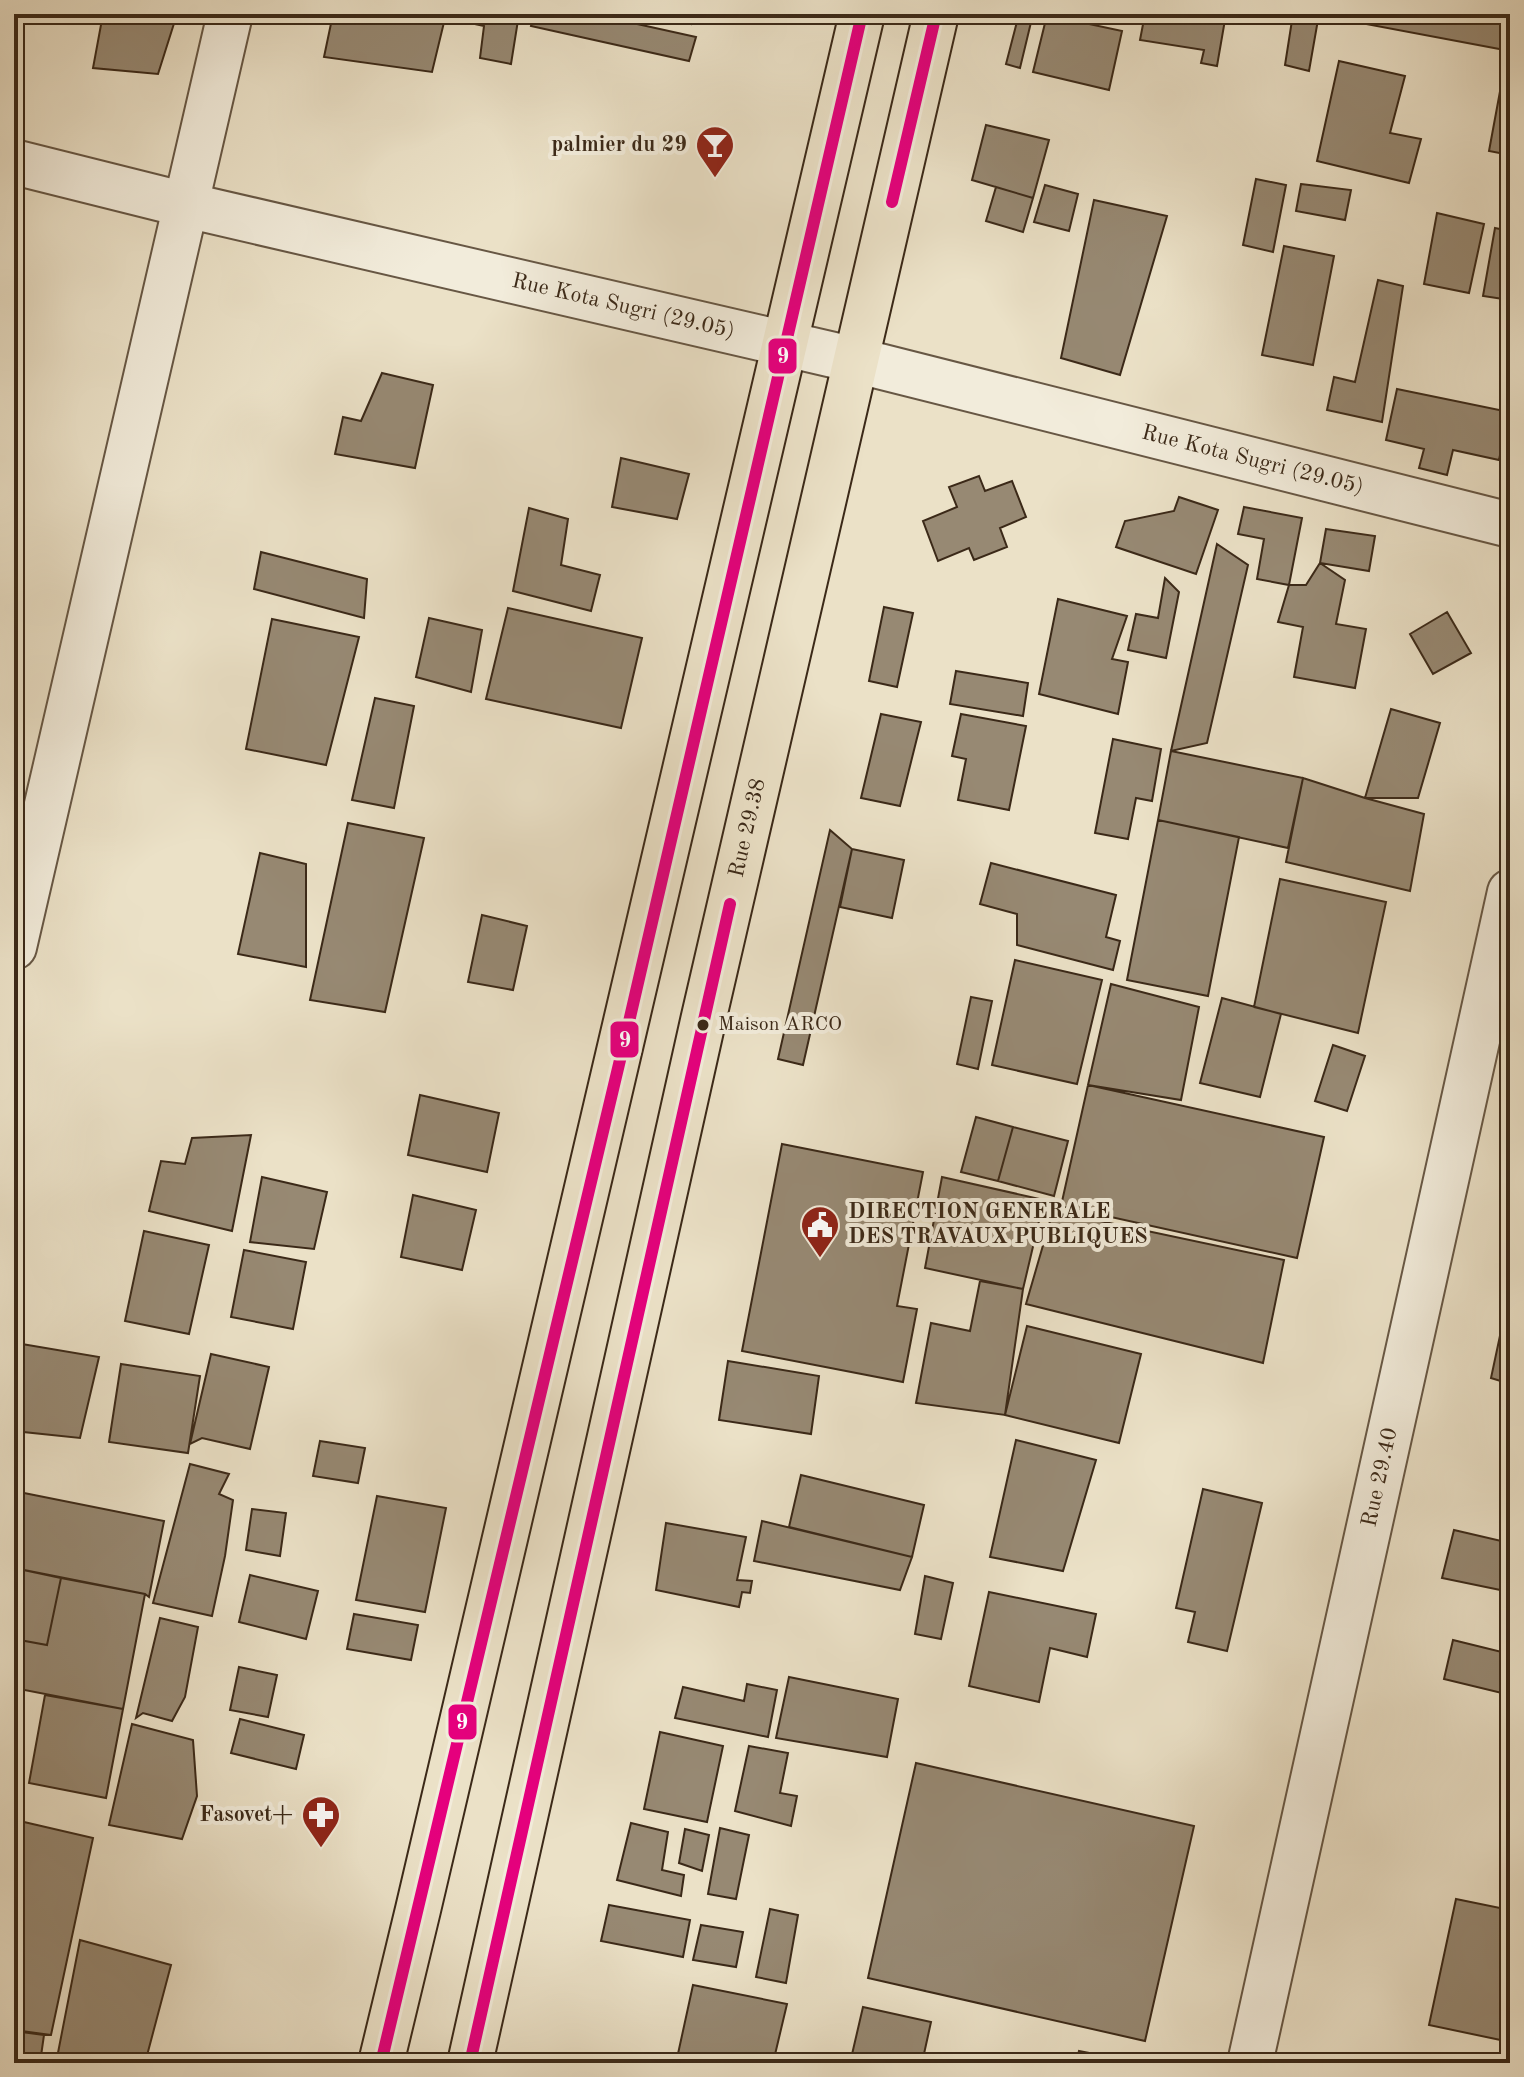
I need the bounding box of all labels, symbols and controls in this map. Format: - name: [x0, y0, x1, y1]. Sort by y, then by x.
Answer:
- bar icon: palmier du 29: [694, 124, 736, 179]
- place label: palmier du 29: [551, 134, 687, 156]
- street label: Rue Kota Sugri (29.05): [510, 270, 737, 343]
- line badge: 9: [767, 337, 798, 375]
- text: 9: [777, 346, 789, 368]
- street label: Rue Kota Sugri (29.05): [1139, 422, 1366, 499]
- street label: Rue 29.38: [726, 776, 770, 880]
- place label: Maison ARCO: [718, 1015, 842, 1035]
- marker: Maison ARCO: [695, 1017, 711, 1033]
- line badge: 9: [609, 1020, 640, 1059]
- text: 9: [619, 1030, 631, 1052]
- place label: DIRECTION GENERALE DES TRAVAUX PUBLIQUES: [848, 1201, 1148, 1248]
- public building icon: DIRECTION GENERALE DES TRAVAUX PUBLIQUES: [799, 1204, 841, 1259]
- street label: Rue 29.40: [1358, 1426, 1402, 1529]
- line badge: 9: [447, 1703, 478, 1741]
- text: 9: [456, 1712, 468, 1734]
- pharmacy icon: Fasovet+: [300, 1794, 342, 1849]
- place label: Fasovet+: [199, 1804, 293, 1826]

